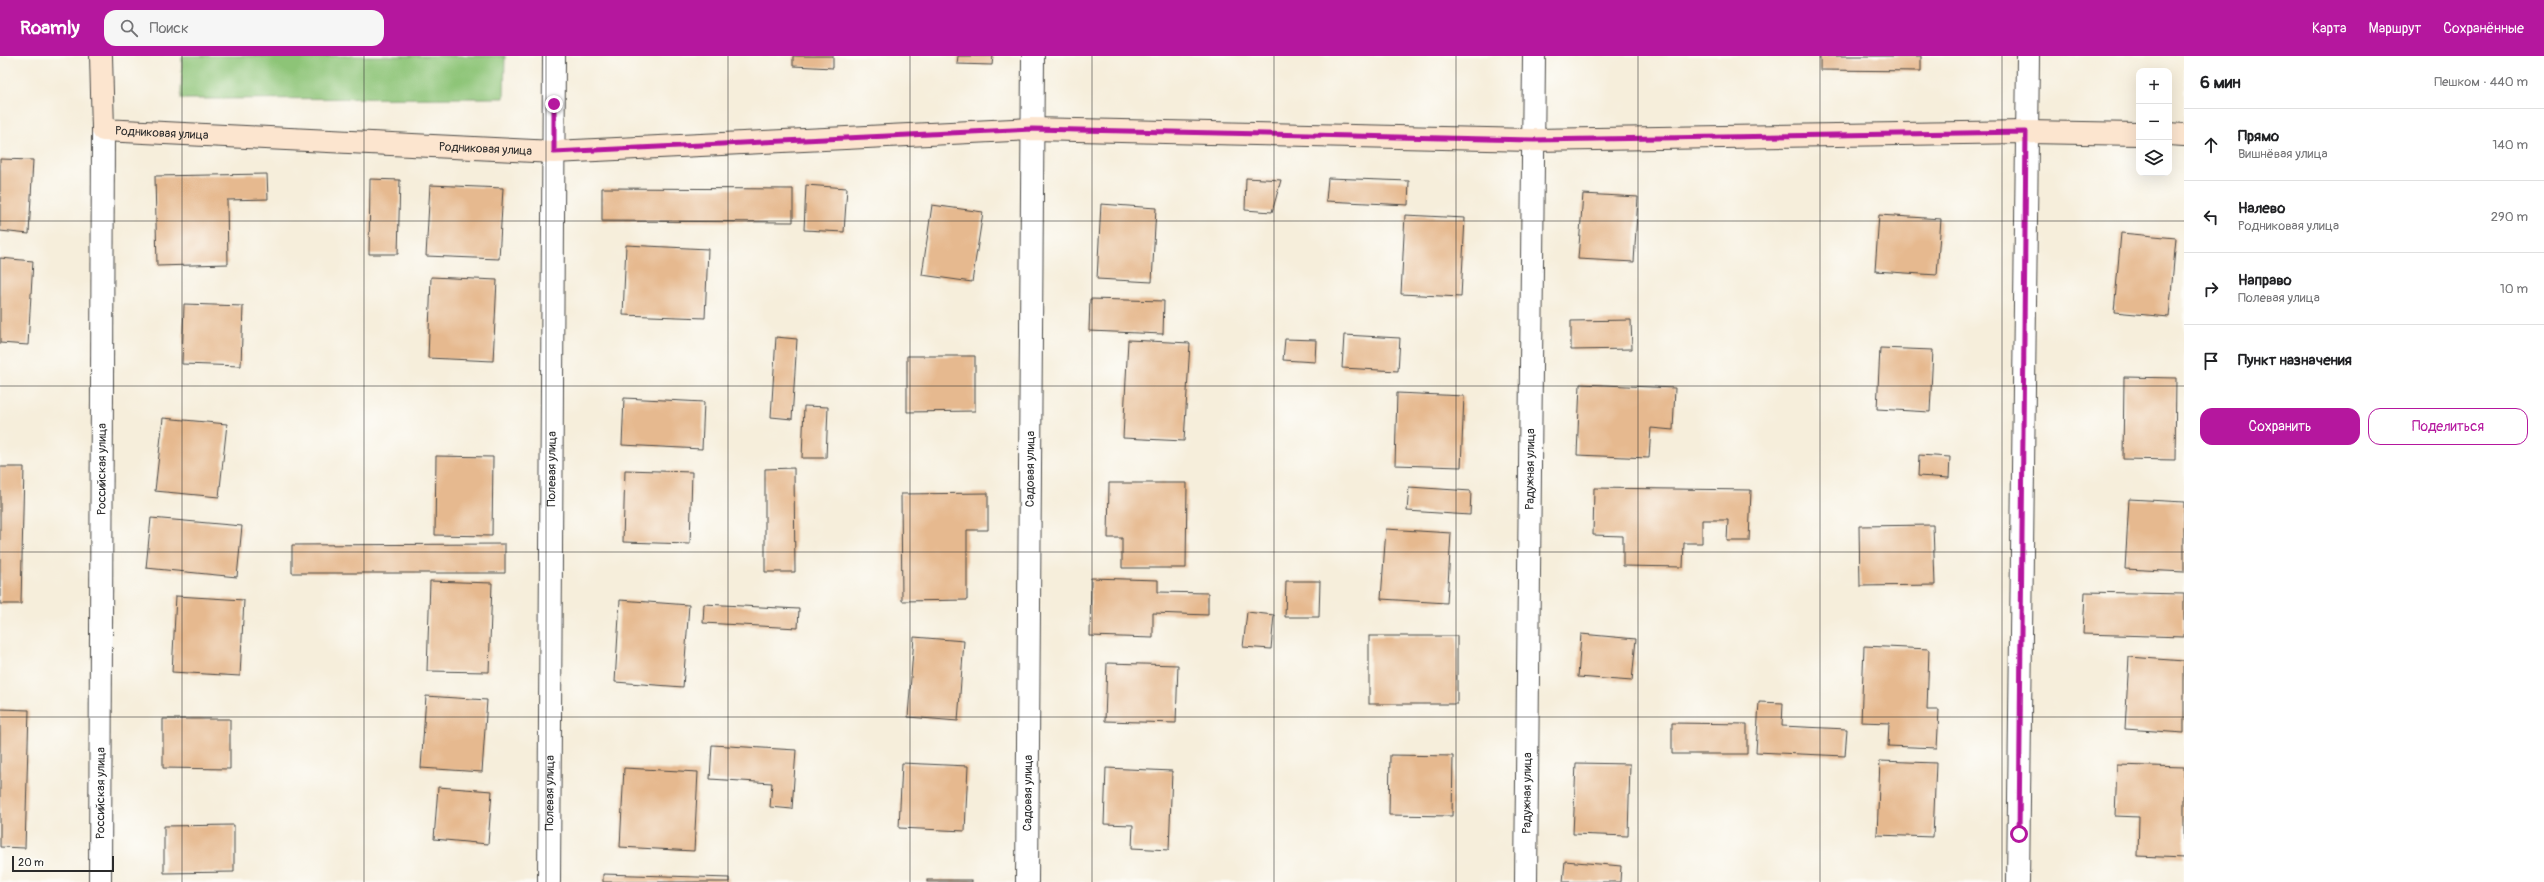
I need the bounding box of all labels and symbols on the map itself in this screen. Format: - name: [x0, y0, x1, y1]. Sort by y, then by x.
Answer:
- route end: [545, 95, 563, 113]
- street label: Родниковая улица: [115, 124, 209, 143]
- street label: Родниковая улица: [439, 139, 533, 159]
- street label: Российская улица: [94, 423, 110, 515]
- street label: Радужная улица: [1523, 428, 1538, 510]
- street label: Садовая улица: [1023, 430, 1038, 507]
- street label: Полевая улица: [544, 431, 560, 507]
- street label: Российская улица: [93, 747, 109, 839]
- street label: Радужная улица: [1519, 752, 1535, 834]
- street label: Садовая улица: [1020, 754, 1036, 831]
- street label: Полевая улица: [542, 755, 558, 831]
- route start: [2010, 825, 2028, 843]
- scale bar: [12, 854, 114, 873]

